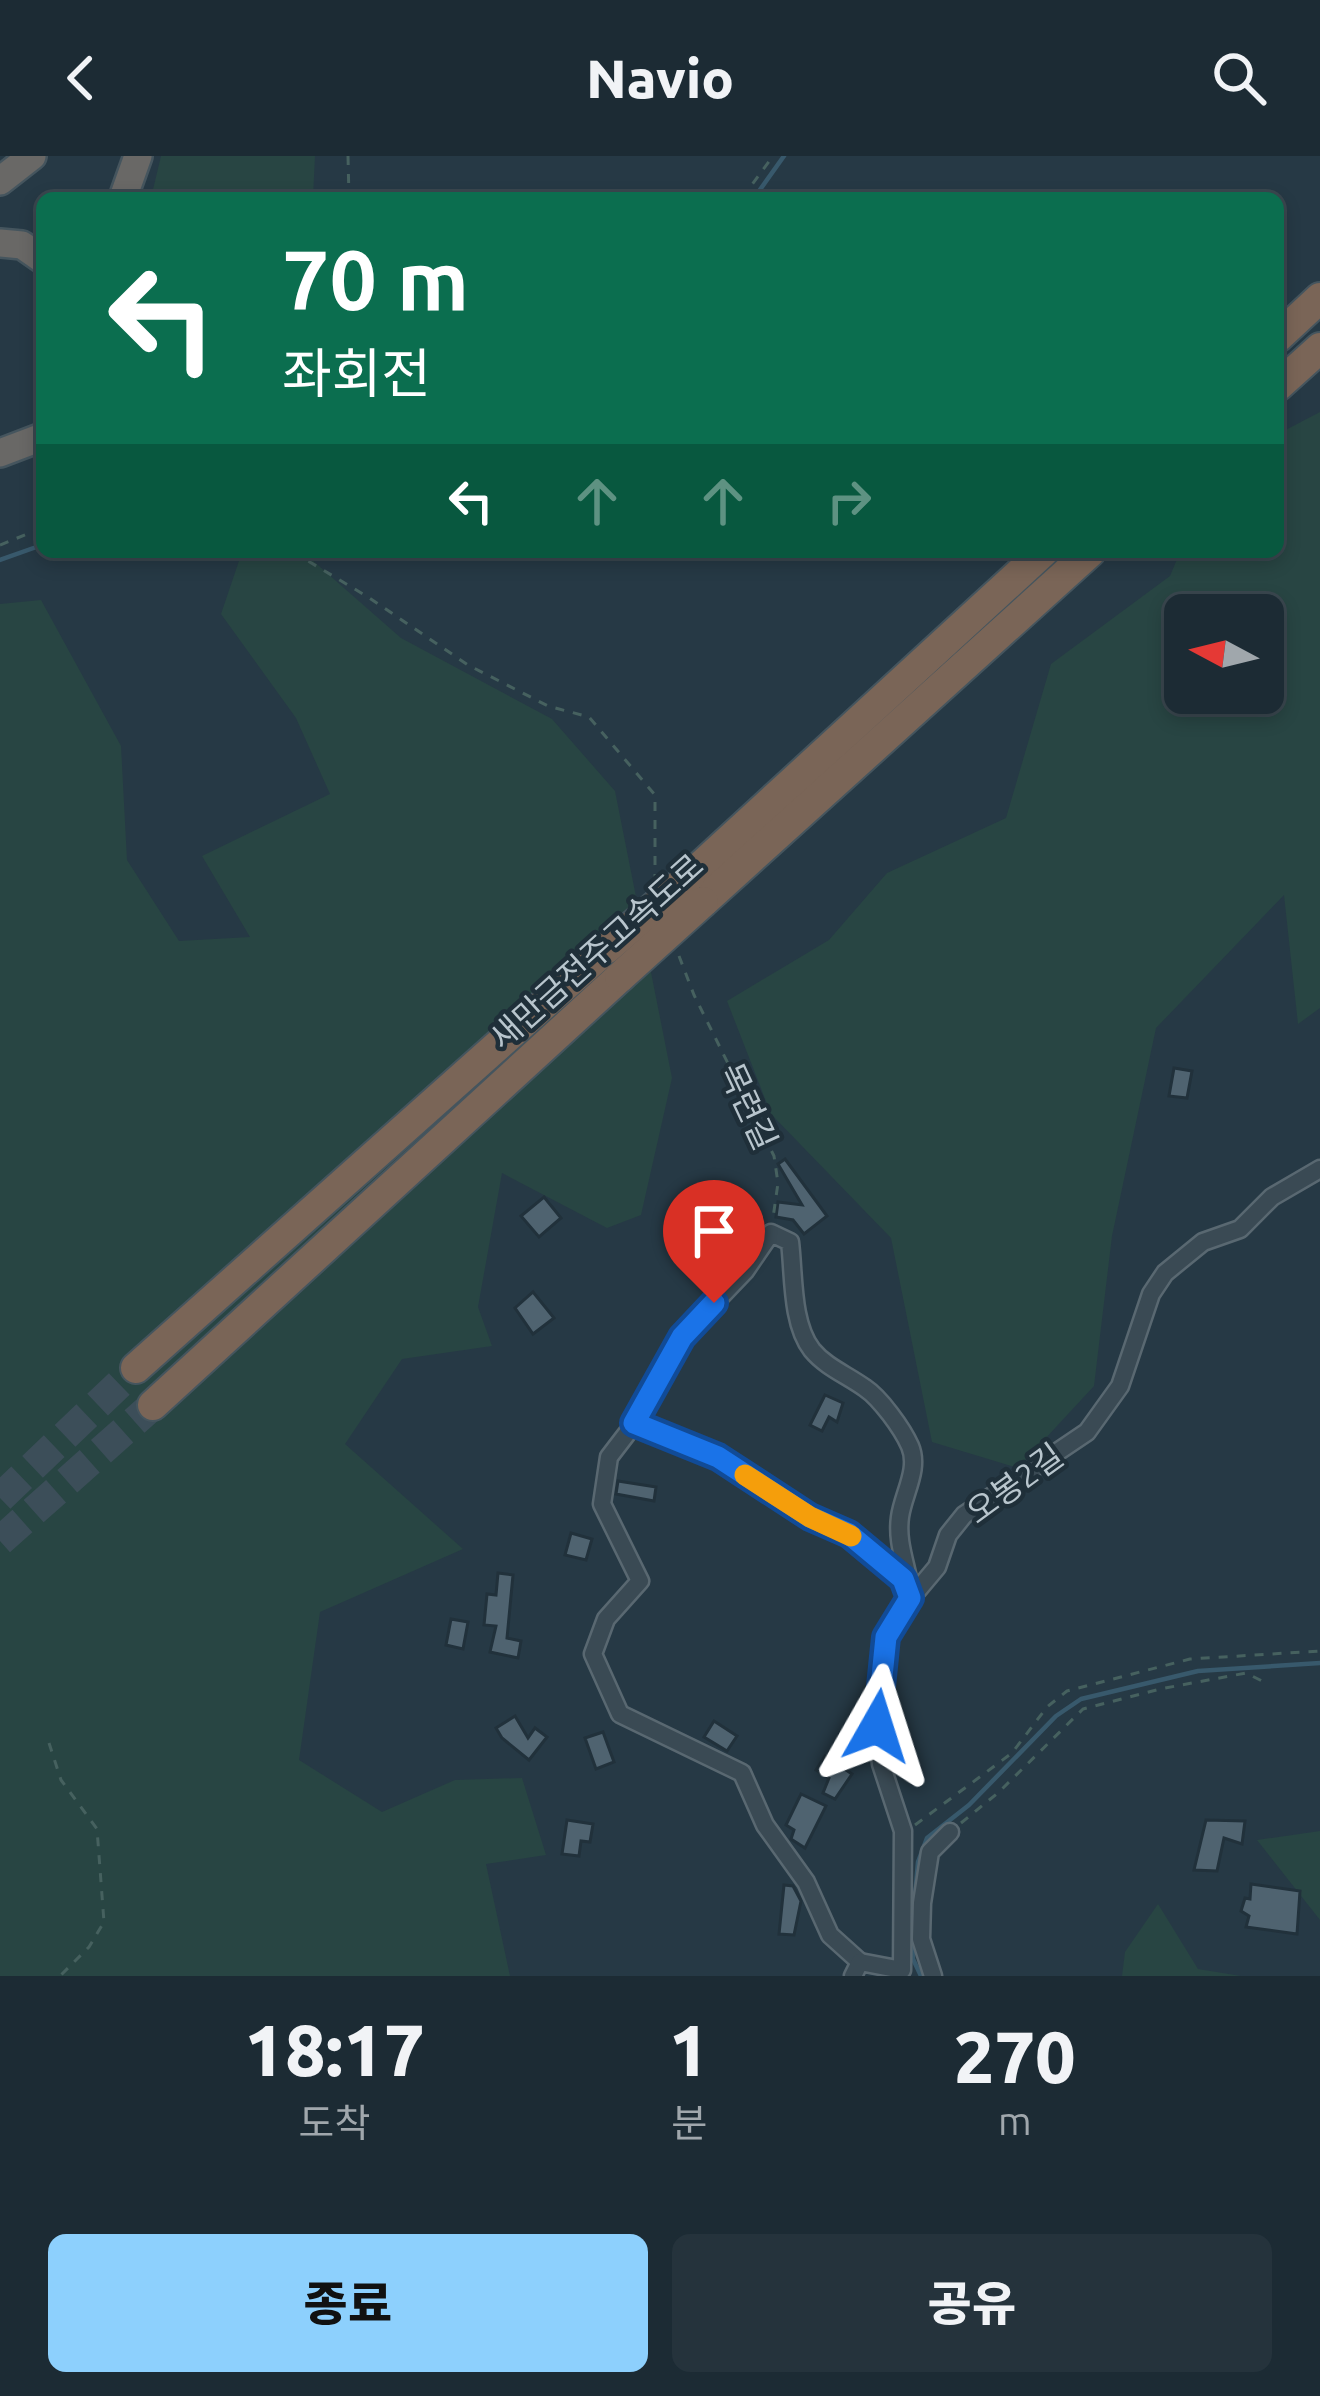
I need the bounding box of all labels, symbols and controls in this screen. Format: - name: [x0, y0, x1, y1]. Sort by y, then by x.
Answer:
- icon: back: [48, 45, 114, 111]
- icon: search: [1206, 45, 1272, 111]
- text: Navio: [586, 48, 734, 108]
- text: 70 m: [282, 232, 469, 326]
- icon: left: [84, 240, 240, 396]
- text: 좌회전: [282, 343, 431, 403]
- icon: left: [438, 468, 504, 534]
- icon: ahead: [564, 468, 630, 534]
- icon: ahead: [690, 468, 756, 534]
- icon: right: [816, 468, 882, 534]
- north arrow: [1164, 594, 1284, 714]
- map controls: [1164, 594, 1284, 714]
- street label: 새만금전주고속도로: [482, 846, 710, 1056]
- street label: 목련길: [713, 1057, 785, 1155]
- pin: [663, 1180, 765, 1303]
- icon: arrive: [681, 1198, 747, 1264]
- street label: 오봉2길: [959, 1436, 1069, 1530]
- position arrow: [814, 1663, 940, 1789]
- text: 18:17: [244, 2009, 425, 2090]
- text: 1: [669, 2009, 709, 2090]
- text: 270: [954, 2016, 1076, 2097]
- text: m: [998, 2099, 1032, 2142]
- text: 도착: [299, 2101, 370, 2144]
- text: 분: [671, 2101, 707, 2144]
- button: 종료: [48, 2234, 648, 2372]
- button: 공유: [672, 2234, 1272, 2372]

